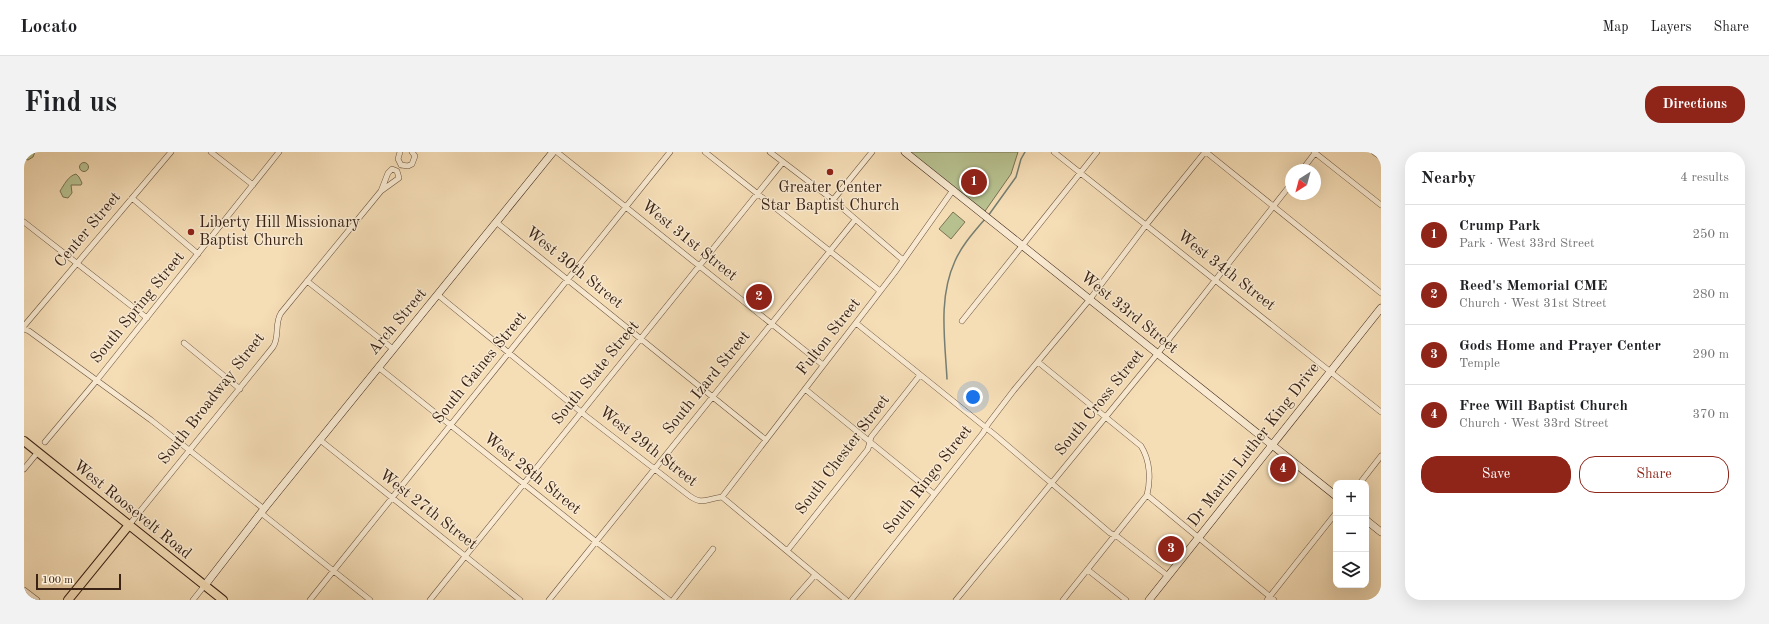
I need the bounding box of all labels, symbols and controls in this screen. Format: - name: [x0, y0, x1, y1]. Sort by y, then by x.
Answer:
- text: Locato: [20, 18, 77, 37]
- text: Map: [1603, 20, 1629, 34]
- text: Layers: [1651, 20, 1692, 34]
- text: Share: [1714, 20, 1749, 34]
- button: Directions: [1645, 86, 1745, 123]
- text: Find us: [24, 90, 117, 118]
- north arrow: [1285, 164, 1321, 200]
- marker: Greater Center Star Baptist Church: [825, 167, 835, 177]
- pin: 1: [961, 167, 987, 197]
- text: Nearby: [1421, 170, 1476, 187]
- text: 4 results: [1680, 171, 1729, 184]
- place label: Greater Center Star Baptist Church: [761, 180, 900, 214]
- street label: Center Street: [52, 189, 124, 271]
- street label: West 31st Street: [638, 198, 740, 285]
- place label: Liberty Hill Missionary Baptist Church: [199, 215, 361, 249]
- text: Crump Park: [1459, 219, 1540, 234]
- street label: West 30th Street: [522, 224, 626, 312]
- marker: Liberty Hill Missionary Baptist Church: [186, 227, 196, 237]
- street label: West 34th Street: [1174, 228, 1278, 314]
- text: 1: [1430, 228, 1438, 241]
- text: 250 m: [1692, 228, 1729, 241]
- text: Park · West 33rd Street: [1459, 237, 1594, 250]
- street label: South Spring Street: [88, 249, 188, 367]
- street label: West 33rd Street: [1077, 269, 1181, 357]
- text: Reed's Memorial CME: [1459, 279, 1607, 294]
- pin: 2: [746, 282, 772, 312]
- street label: Arch Street: [366, 285, 431, 358]
- text: 2: [1430, 288, 1438, 301]
- text: 280 m: [1692, 288, 1729, 301]
- street label: Fulton Street: [794, 295, 864, 378]
- text: Church · West 31st Street: [1459, 297, 1607, 310]
- street label: South Gaines Street: [430, 309, 530, 427]
- street label: South State Street: [549, 318, 643, 428]
- street label: South Izard Street: [660, 328, 754, 438]
- street label: South Broadway Street: [156, 330, 268, 468]
- text: Gods Home and Prayer Center: [1459, 339, 1661, 354]
- street label: South Cross Street: [1053, 347, 1148, 459]
- text: 3: [1430, 348, 1438, 361]
- text: 290 m: [1692, 348, 1729, 361]
- text: Temple: [1459, 357, 1500, 370]
- street label: Dr Martin Luther King Drive: [1185, 360, 1323, 530]
- your location: [963, 387, 983, 407]
- street label: South Chester Street: [793, 392, 893, 518]
- text: Free Will Baptist Church: [1459, 399, 1628, 414]
- street label: West 29th Street: [596, 404, 700, 490]
- text: 4: [1430, 408, 1438, 421]
- text: 370 m: [1692, 408, 1729, 421]
- text: Church · West 33rd Street: [1459, 417, 1608, 430]
- street label: South Ringo Street: [881, 422, 976, 537]
- street label: West 28th Street: [480, 430, 584, 518]
- pin: 4: [1270, 454, 1296, 484]
- button: Save: [1421, 456, 1571, 493]
- button: Share: [1579, 456, 1729, 493]
- street label: West Roosevelt Road: [70, 458, 194, 562]
- street label: West 27th Street: [376, 467, 480, 553]
- map controls: [1333, 480, 1369, 588]
- button: +: [1333, 480, 1369, 516]
- button: −: [1333, 516, 1369, 552]
- pin: 3: [1158, 534, 1184, 564]
- button: layers: [1333, 552, 1369, 588]
- scale bar: [36, 572, 121, 591]
- text: 100 m: [42, 575, 73, 586]

